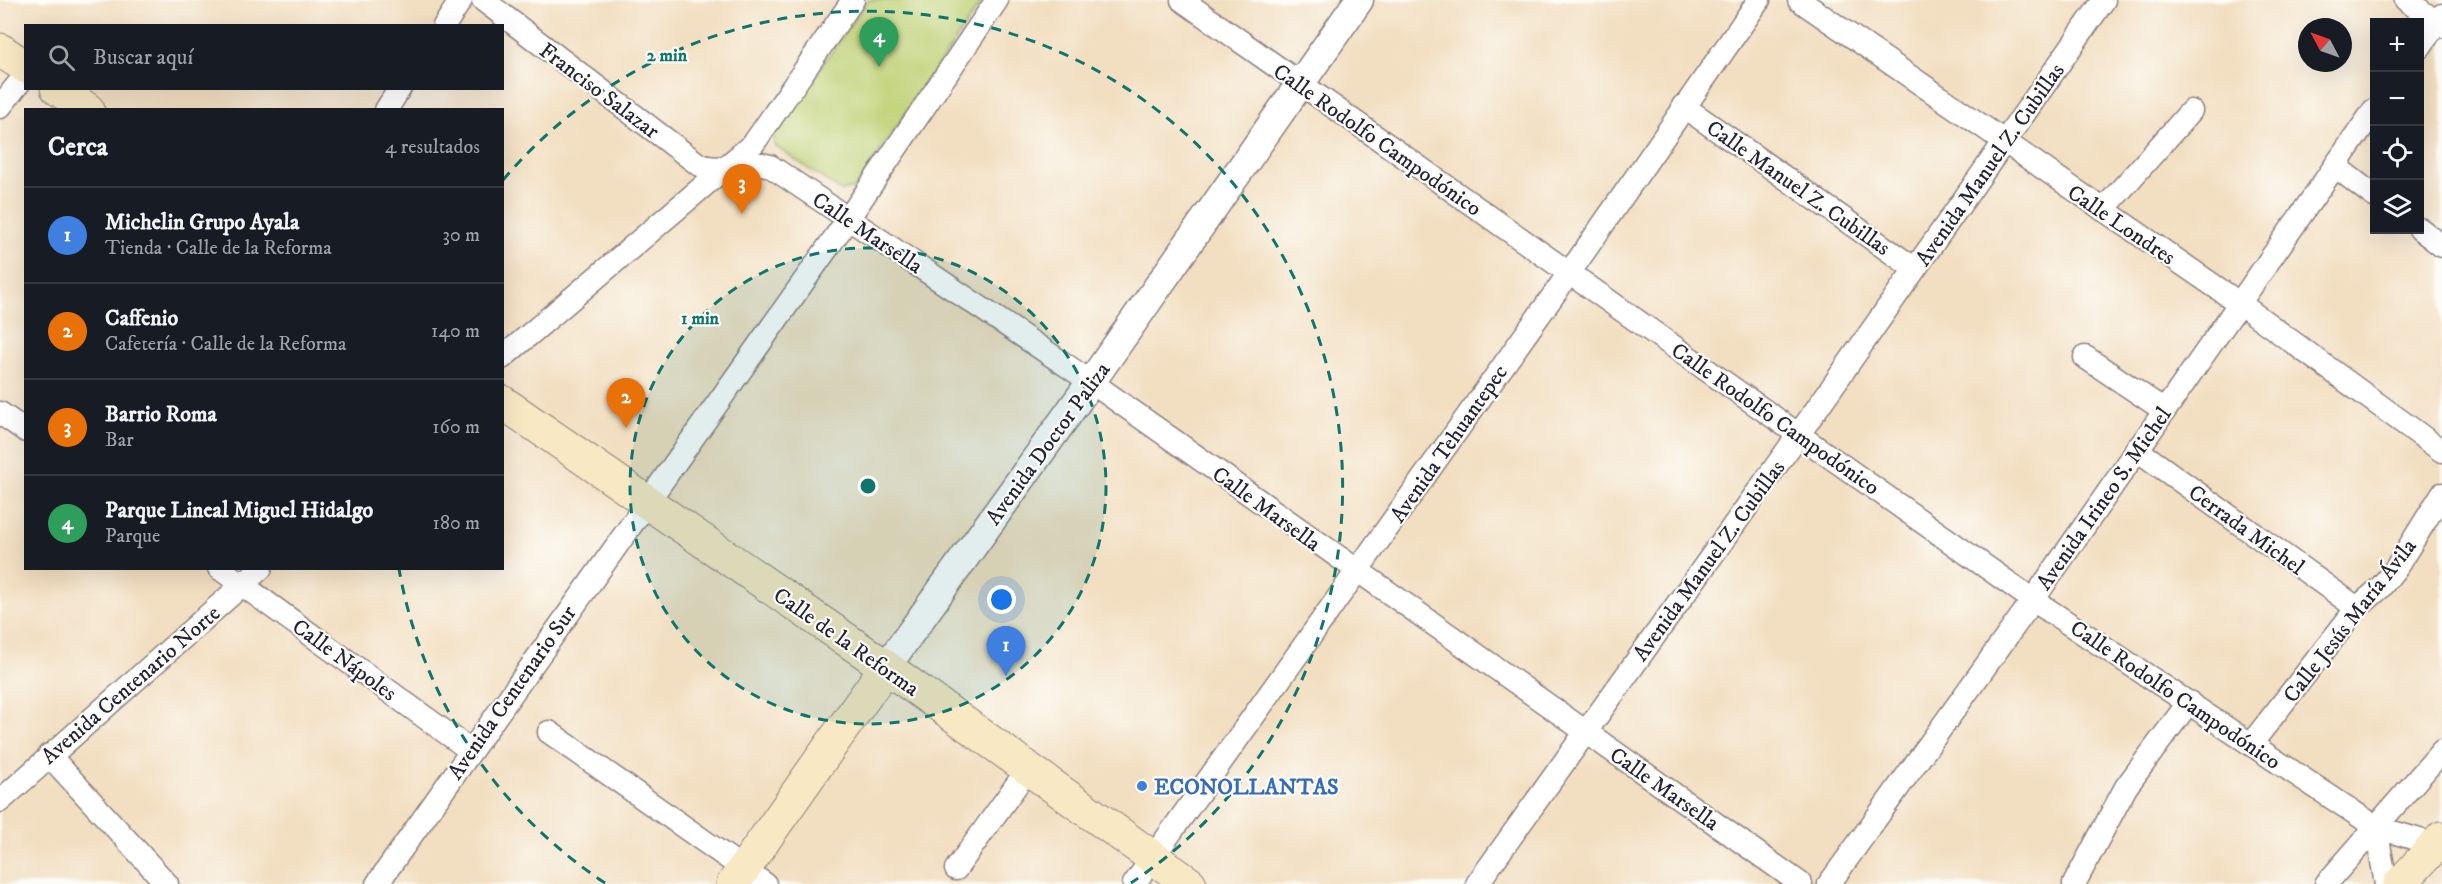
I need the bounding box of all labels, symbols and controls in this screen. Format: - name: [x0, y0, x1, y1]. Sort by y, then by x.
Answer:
- pin: 4: [860, 17, 898, 67]
- north arrow: [2298, 18, 2352, 72]
- map controls: [2370, 18, 2424, 234]
- button: +: [2370, 18, 2424, 72]
- search box: [24, 24, 504, 90]
- street label: Franciso Salazar: [534, 37, 665, 146]
- icon: search: [45, 41, 78, 74]
- text: Buscar aquí: [93, 44, 193, 71]
- text: 2 min: [647, 45, 688, 67]
- street label: Calle Rodolfo Campodónico: [1268, 58, 1486, 222]
- street label: Avenida Manuel Z. Cubillas: [1910, 58, 2071, 272]
- button: −: [2370, 72, 2424, 126]
- street label: Calle Manuel Z. Cubillas: [1701, 115, 1895, 262]
- button: locate: [2370, 126, 2424, 180]
- text: Cerca: [48, 131, 108, 164]
- text: 4 resultados: [385, 135, 480, 160]
- pin: 3: [722, 164, 762, 214]
- street label: Calle Londres: [2062, 179, 2180, 271]
- button: layers: [2370, 180, 2424, 234]
- street label: Calle Marsella: [807, 186, 928, 280]
- text: Michelin Grupo Ayala: [105, 209, 299, 236]
- text: 1: [64, 223, 71, 248]
- text: 30 m: [442, 223, 480, 248]
- text: Tienda · Calle de la Reforma: [105, 236, 332, 261]
- text: Caffenio: [105, 305, 178, 332]
- text: 1 min: [681, 308, 720, 330]
- text: 2: [63, 319, 72, 344]
- text: 140 m: [431, 319, 480, 344]
- text: Cafetería · Calle de la Reforma: [105, 332, 347, 357]
- street label: Calle Rodolfo Campodónico: [1666, 337, 1884, 501]
- street label: Avenida Doctor Paliza: [980, 357, 1117, 531]
- street label: Avenida Tehuantepec: [1385, 360, 1514, 528]
- pin: 2: [606, 378, 646, 428]
- text: Barrio Roma: [105, 401, 217, 428]
- street label: Avenida Irineo S. Michel: [2031, 402, 2178, 596]
- text: 3: [64, 415, 71, 440]
- text: 160 m: [432, 415, 480, 440]
- text: Bar: [105, 428, 134, 453]
- street label: Avenida Manuel Z. Cubillas: [1627, 455, 1791, 667]
- street label: Calle Marsella: [1207, 461, 1326, 558]
- centre of rings: [858, 476, 878, 496]
- street label: Cerrada Michel: [2183, 479, 2310, 582]
- text: Parque Lineal Miguel Hidalgo: [105, 497, 373, 524]
- text: 4: [62, 511, 73, 536]
- text: 180 m: [433, 511, 480, 536]
- text: Parque: [105, 524, 160, 549]
- street label: Calle Jesús María Ávila: [2277, 532, 2423, 708]
- street label: Calle de la Reforma: [768, 582, 925, 703]
- your location: [987, 585, 1016, 614]
- street label: Avenida Centenario Norte: [36, 600, 226, 770]
- street label: Avenida Centenario Sur: [442, 600, 583, 785]
- street label: Calle Nápoles: [287, 613, 402, 707]
- street label: Calle Rodolfo Campodónico: [2065, 615, 2285, 776]
- pin: 1: [986, 626, 1026, 676]
- street label: Calle Marsella: [1604, 742, 1725, 837]
- place label: ECONOLLANTAS: [1154, 774, 1338, 801]
- marker: ECONOLLANTAS: [1135, 779, 1149, 793]

